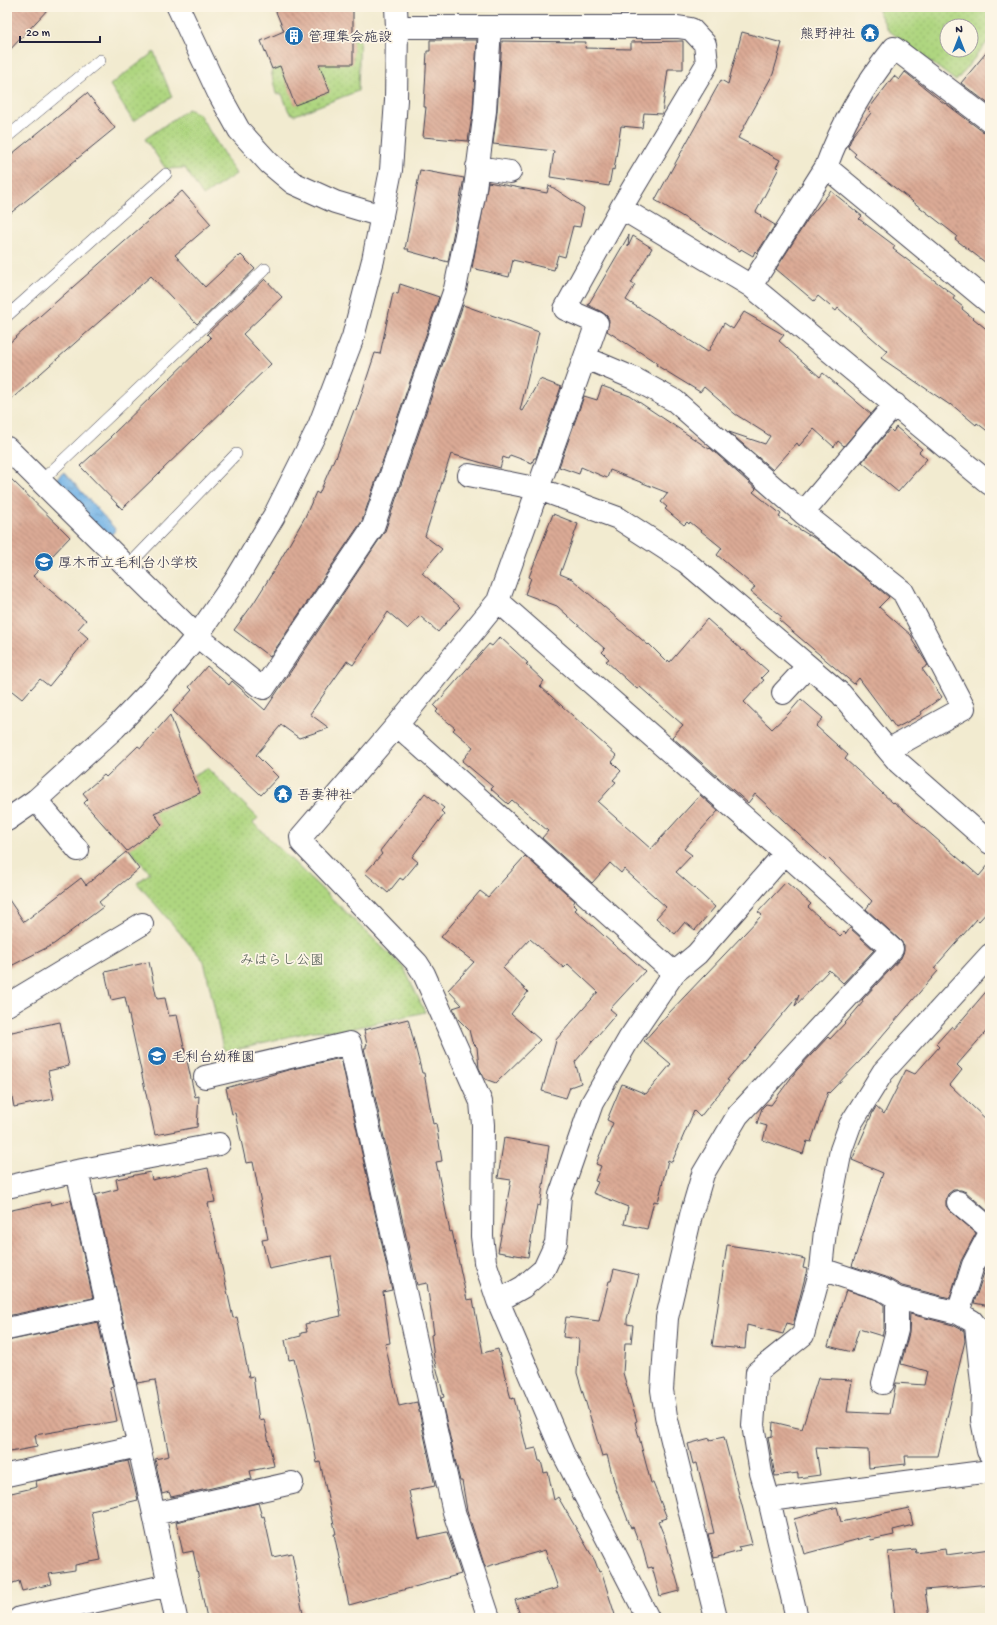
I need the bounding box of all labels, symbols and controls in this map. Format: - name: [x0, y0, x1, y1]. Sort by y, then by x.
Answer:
- scale bar: [20, 18, 100, 44]
- north arrow: [939, 18, 979, 58]
- temple icon: 熊野神社: [859, 22, 881, 44]
- text: N: [955, 24, 963, 36]
- building icon: 管理集会施設: [283, 25, 305, 47]
- text: 20 m: [26, 27, 51, 41]
- place label: 熊野神社: [800, 27, 856, 44]
- place label: 管理集会施設: [308, 30, 392, 47]
- school or university icon: 厚木市立毛利台小学校: [33, 551, 55, 573]
- place label: 厚木市立毛利台小学校: [58, 556, 198, 573]
- temple icon: 吾妻神社: [272, 783, 294, 805]
- place label: 吾妻神社: [297, 788, 353, 805]
- park label: みはらし公園: [240, 953, 324, 970]
- school or university icon: 毛利台幼稚園: [146, 1045, 168, 1067]
- place label: 毛利台幼稚園: [171, 1050, 255, 1067]

